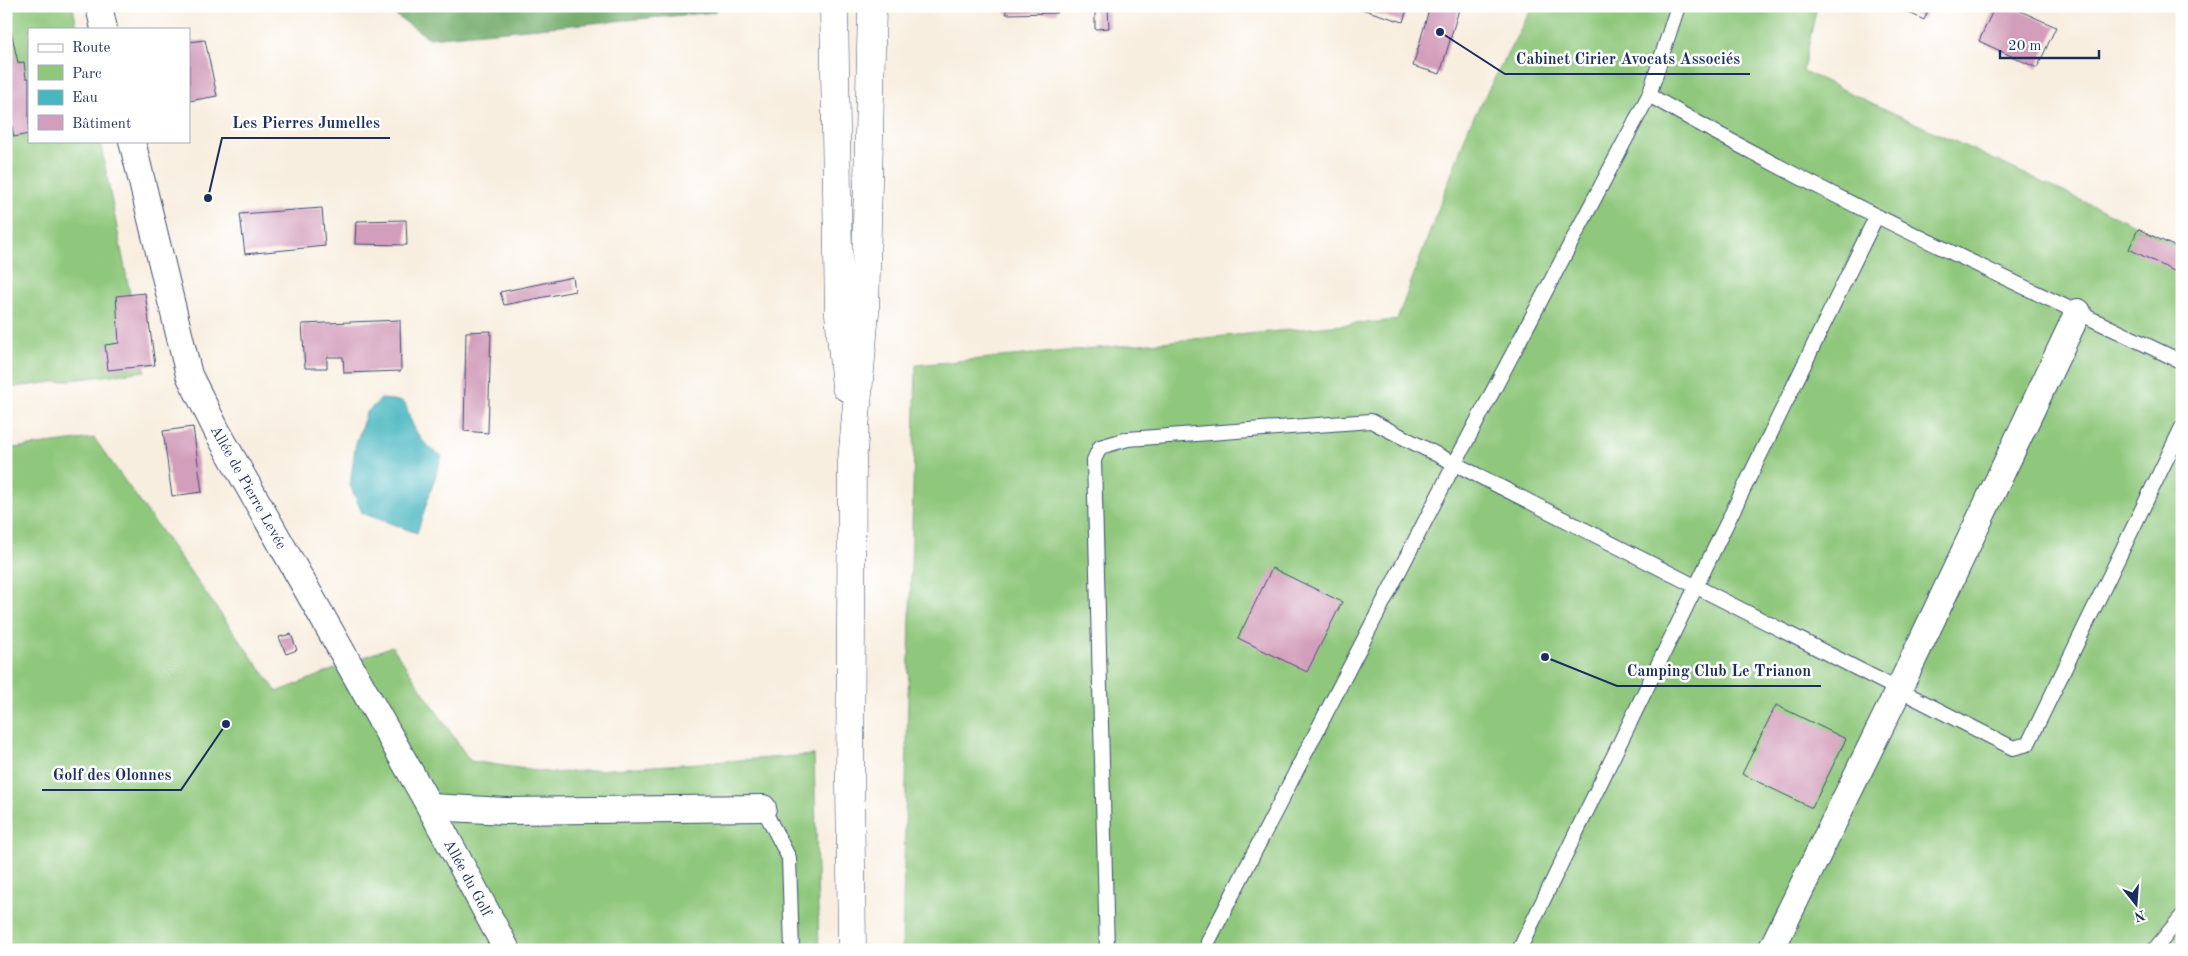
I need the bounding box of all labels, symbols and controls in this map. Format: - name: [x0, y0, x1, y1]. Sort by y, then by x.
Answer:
- legend: [28, 28, 190, 142]
- scale bar: [2000, 28, 2099, 60]
- text: 20 m: [2008, 39, 2042, 54]
- text: Route: [72, 41, 110, 56]
- callout: Cabinet Cirier Avocats Associés: [1505, 43, 1750, 74]
- text: Cabinet Cirier Avocats Associés: [1516, 52, 1740, 68]
- text: Parc: [72, 67, 102, 82]
- text: Eau: [72, 91, 98, 106]
- callout: Les Pierres Jumelles: [222, 107, 390, 138]
- text: Les Pierres Jumelles: [232, 116, 380, 132]
- text: Bâtiment: [72, 117, 131, 132]
- street label: Allée de Pierre Levée: [207, 424, 288, 552]
- callout: Camping Club Le Trianon: [1617, 655, 1821, 686]
- text: Camping Club Le Trianon: [1627, 664, 1811, 680]
- callout: Golf des Olonnes: [42, 759, 181, 790]
- text: Golf des Olonnes: [53, 768, 171, 784]
- street label: Allée du Golf: [440, 838, 494, 920]
- north arrow: [2110, 878, 2160, 928]
- text: N: [2132, 907, 2147, 924]

